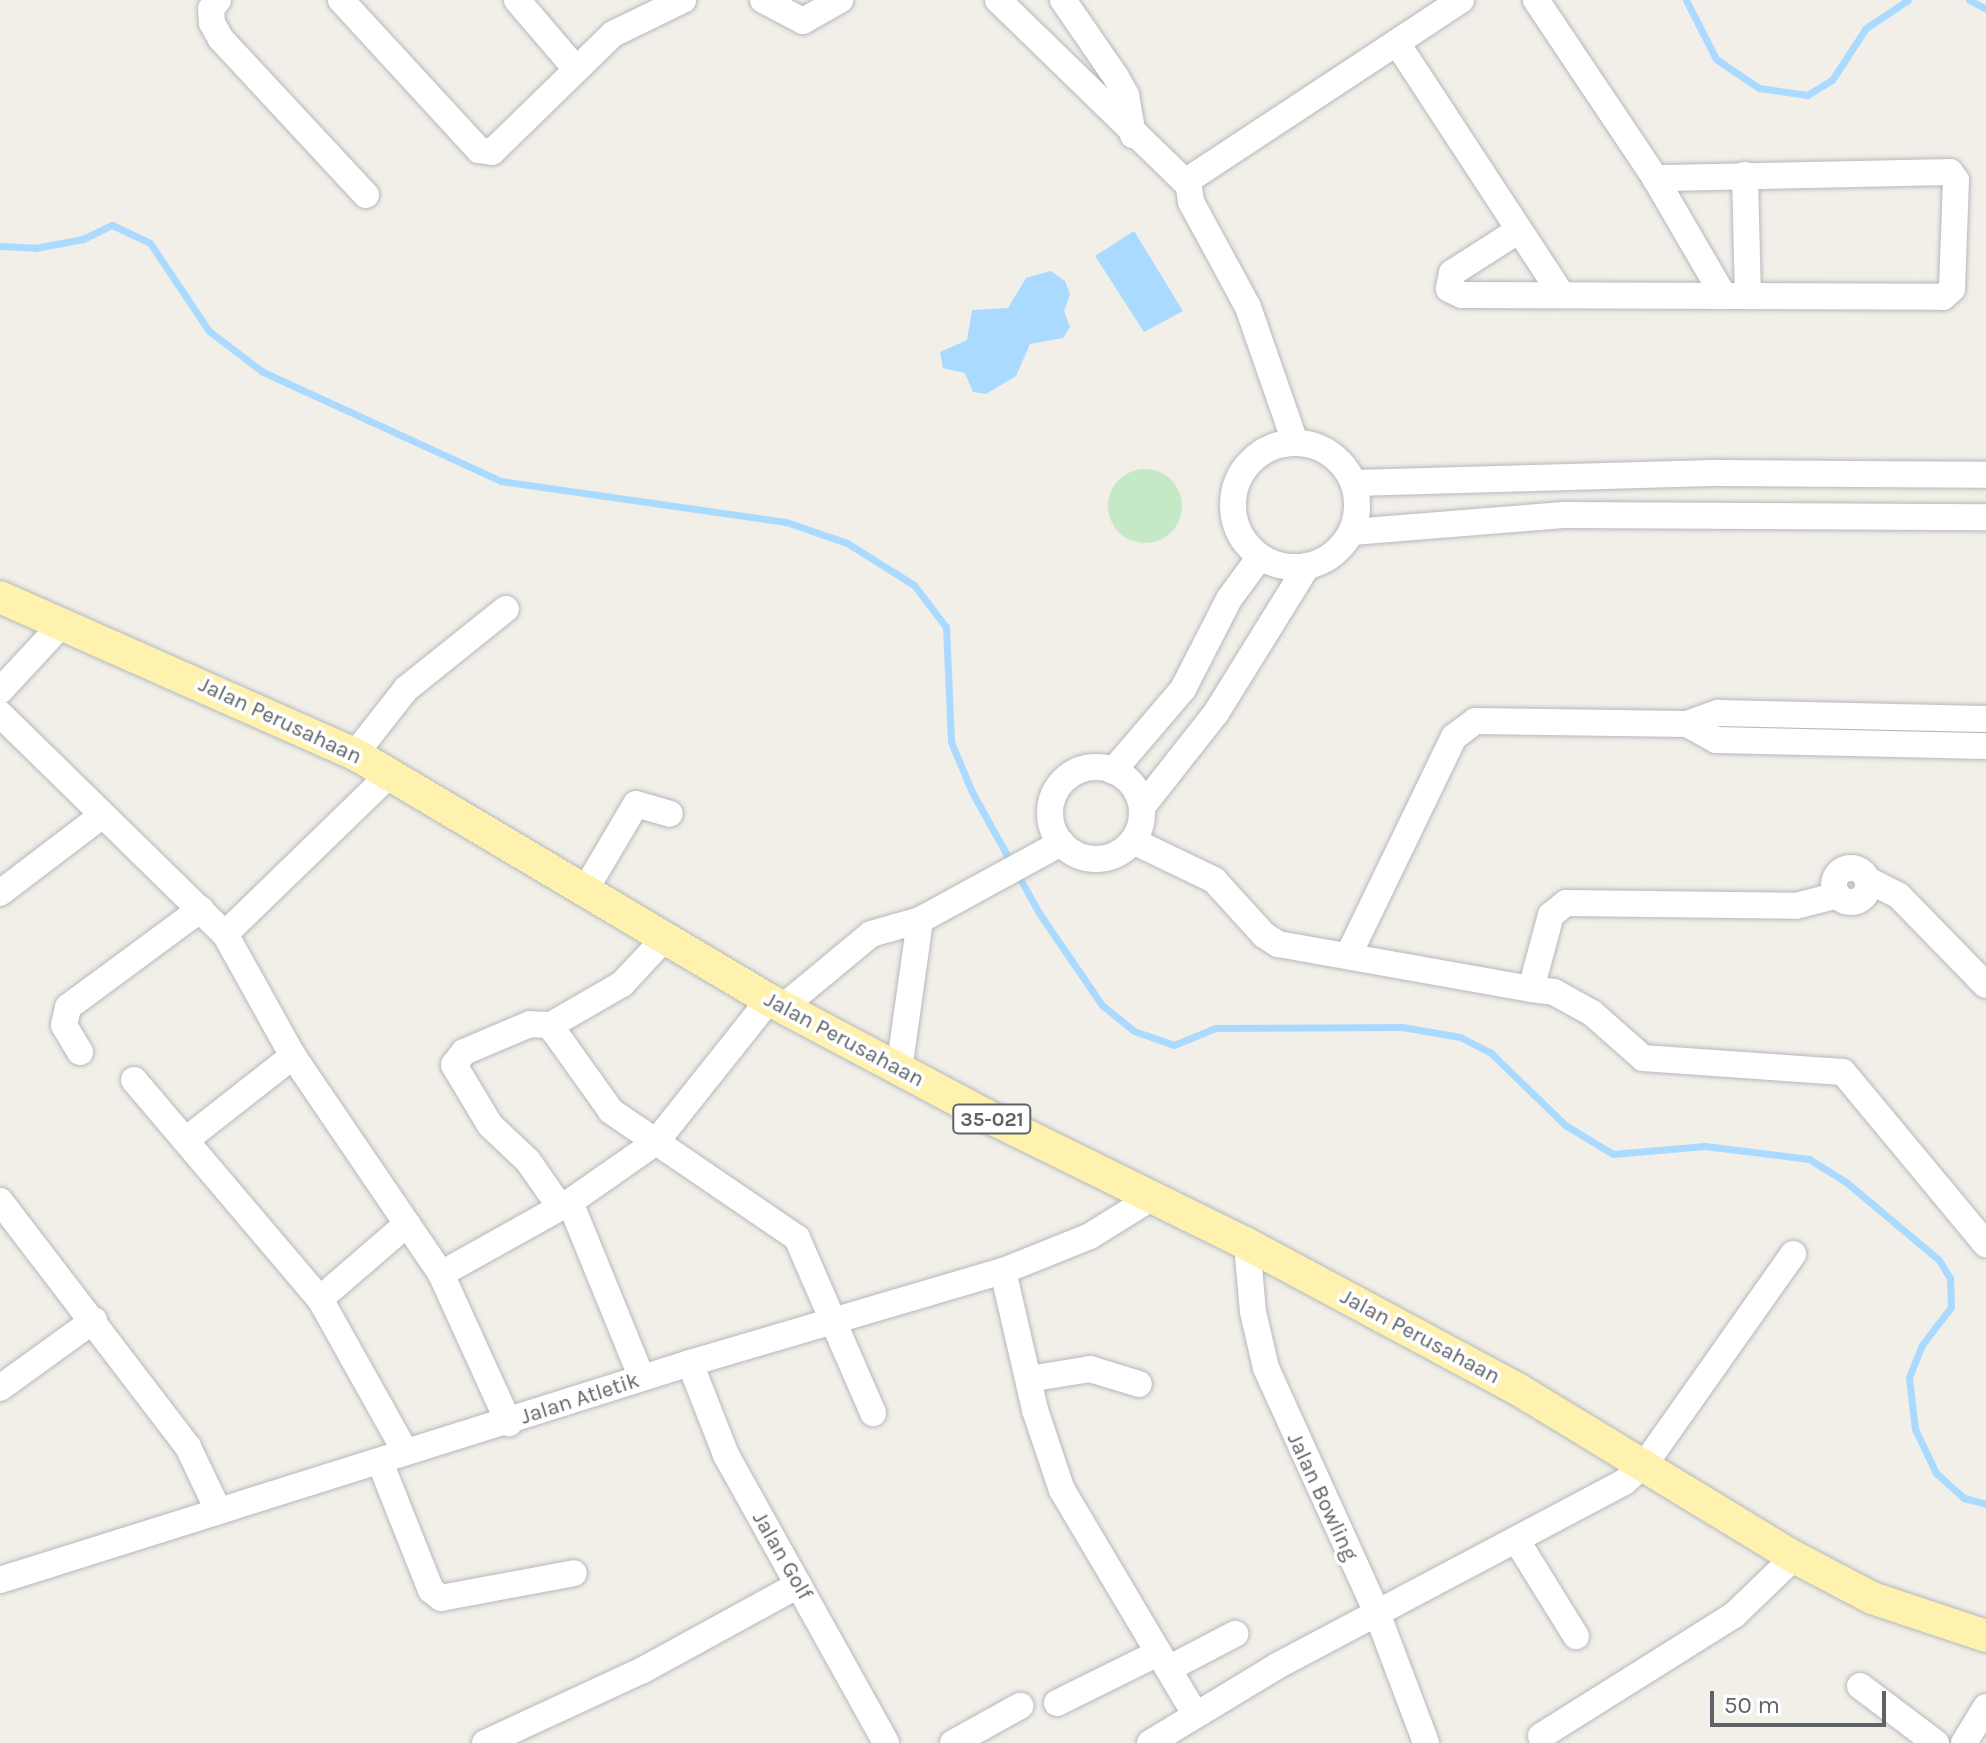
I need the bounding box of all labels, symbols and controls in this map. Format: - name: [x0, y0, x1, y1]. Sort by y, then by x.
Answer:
- street label: Jalan Perusahaan: [194, 672, 366, 770]
- street label: Jalan Perusahaan: [760, 987, 928, 1093]
- road number: 35-021: [952, 1103, 1032, 1135]
- street label: Jalan Perusahaan: [1336, 1284, 1504, 1390]
- street label: Jalan Atletik: [517, 1367, 643, 1431]
- street label: Jalan Bowling: [1281, 1429, 1363, 1565]
- street label: Jalan Golf: [746, 1507, 818, 1605]
- scale bar: [1714, 1675, 1890, 1725]
- text: 50 m: [1724, 1691, 1780, 1719]

